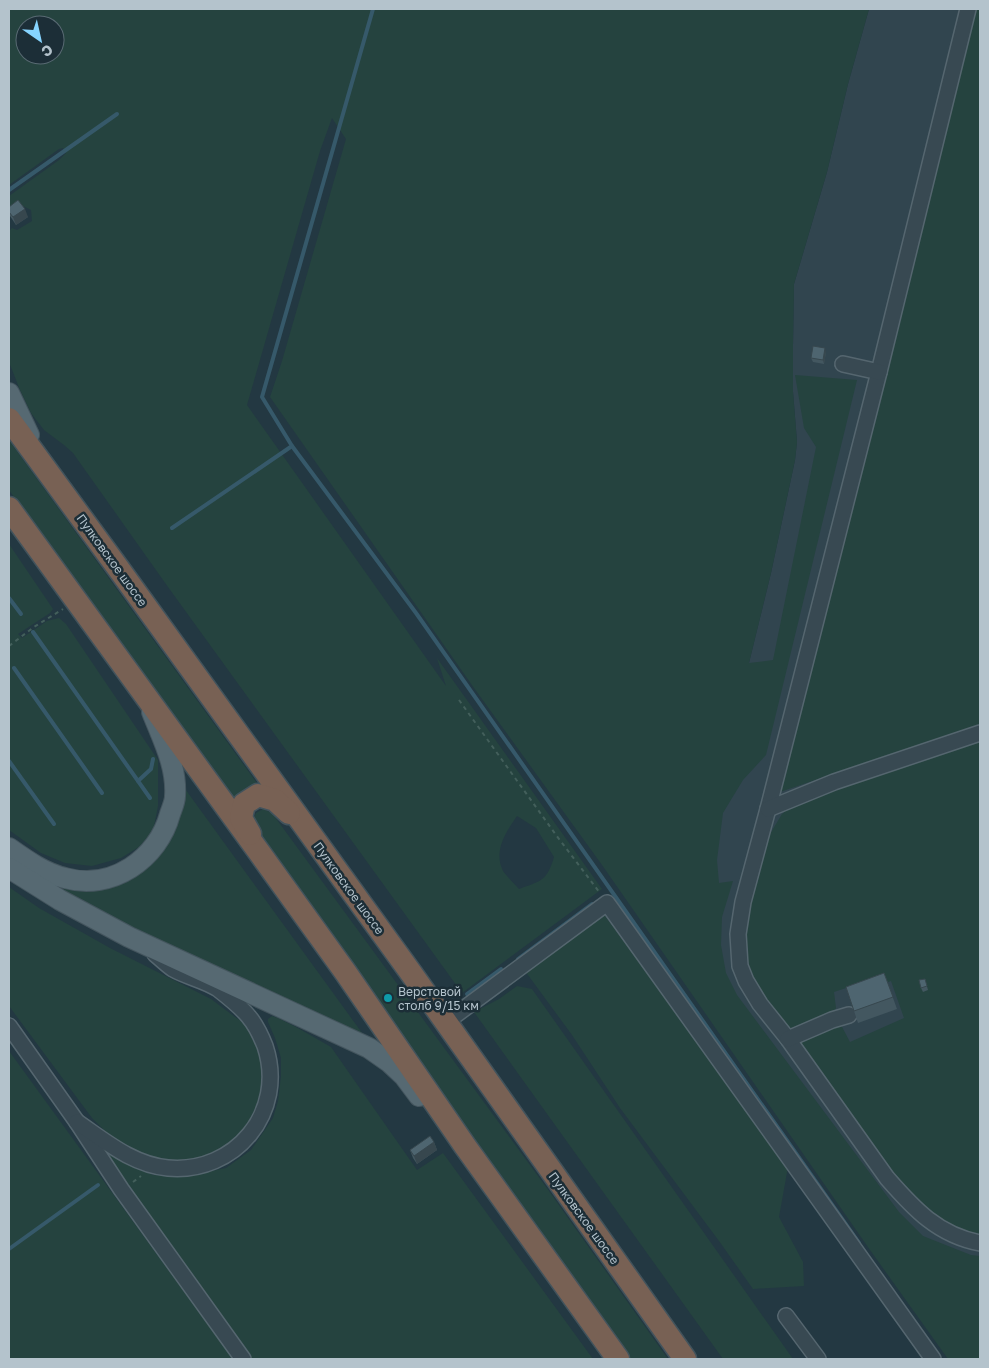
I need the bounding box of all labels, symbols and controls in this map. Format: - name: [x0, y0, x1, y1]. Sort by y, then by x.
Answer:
- north arrow: [15, 15, 65, 65]
- text: С: [39, 41, 56, 61]
- street label: Пулковское шоссе: [73, 511, 151, 609]
- street label: Пулковское шоссе: [310, 839, 388, 937]
- place label: Верстовой столб 9/15 км: [398, 984, 479, 1013]
- marker: Верстовой столб 9/15 км: [382, 992, 394, 1004]
- street label: Пулковское шоссе: [545, 1169, 623, 1267]

